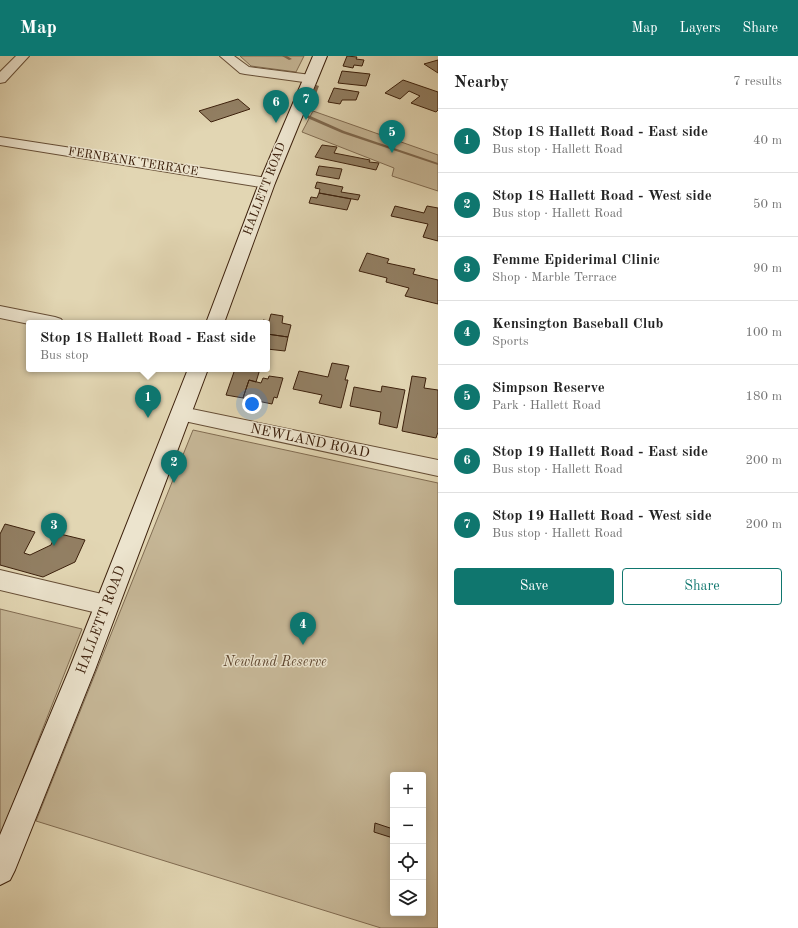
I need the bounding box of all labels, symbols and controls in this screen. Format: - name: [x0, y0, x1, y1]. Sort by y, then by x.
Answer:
- text: Map: [20, 19, 57, 38]
- text: Map: [632, 21, 658, 35]
- text: Layers: [680, 21, 721, 35]
- text: Share: [743, 21, 778, 35]
- text: Nearby: [454, 74, 509, 91]
- text: 7 results: [733, 75, 782, 88]
- pin: 7: [293, 87, 319, 120]
- pin: 6: [263, 90, 289, 123]
- pin: 5: [379, 120, 405, 153]
- text: Stop 18 Hallett Road - East side: [492, 125, 708, 140]
- text: 1: [463, 134, 471, 147]
- text: 40 m: [753, 134, 782, 147]
- street label: HALLETT ROAD: [242, 141, 288, 237]
- text: Bus stop · Hallett Road: [492, 143, 623, 156]
- street label: FERNBANK TERRACE: [67, 146, 199, 178]
- text: Stop 18 Hallett Road - West side: [492, 189, 712, 204]
- text: 2: [463, 198, 471, 211]
- text: 50 m: [753, 198, 782, 211]
- text: Bus stop · Hallett Road: [492, 207, 623, 220]
- text: Femme Epiderimal Clinic: [492, 253, 660, 268]
- text: 3: [463, 262, 471, 275]
- text: 90 m: [753, 262, 782, 275]
- text: Shop · Marble Terrace: [492, 271, 617, 284]
- text: Kensington Baseball Club: [492, 317, 664, 332]
- popup: [26, 320, 270, 372]
- text: 4: [463, 326, 471, 339]
- text: 100 m: [745, 326, 782, 339]
- text: Stop 18 Hallett Road - East side: [40, 331, 256, 346]
- text: Sports: [492, 335, 529, 348]
- text: Bus stop: [40, 349, 89, 362]
- text: Simpson Reserve: [492, 381, 605, 396]
- pin: 1: [135, 385, 161, 418]
- text: 5: [463, 390, 471, 403]
- text: 180 m: [745, 390, 782, 403]
- your location: [242, 394, 262, 414]
- text: Park · Hallett Road: [492, 399, 601, 412]
- street label: NEWLAND ROAD: [249, 422, 371, 461]
- text: Stop 19 Hallett Road - East side: [492, 445, 708, 460]
- pin: 2: [161, 450, 187, 483]
- text: 6: [463, 454, 471, 467]
- text: 200 m: [745, 454, 782, 467]
- text: Bus stop · Hallett Road: [492, 463, 623, 476]
- text: Stop 19 Hallett Road - West side: [492, 509, 712, 524]
- pin: 3: [41, 513, 67, 546]
- text: 7: [463, 518, 471, 531]
- text: 200 m: [745, 518, 782, 531]
- text: Bus stop · Hallett Road: [492, 527, 623, 540]
- street label: HALLETT ROAD: [74, 564, 128, 676]
- button: Save: [454, 568, 614, 605]
- button: Share: [622, 568, 782, 605]
- pin: 4: [290, 612, 316, 645]
- park label: Newland Reserve: [222, 655, 327, 669]
- map controls: [390, 772, 426, 916]
- button: +: [390, 772, 426, 808]
- button: −: [390, 808, 426, 844]
- button: locate: [390, 844, 426, 880]
- button: layers: [390, 880, 426, 916]

